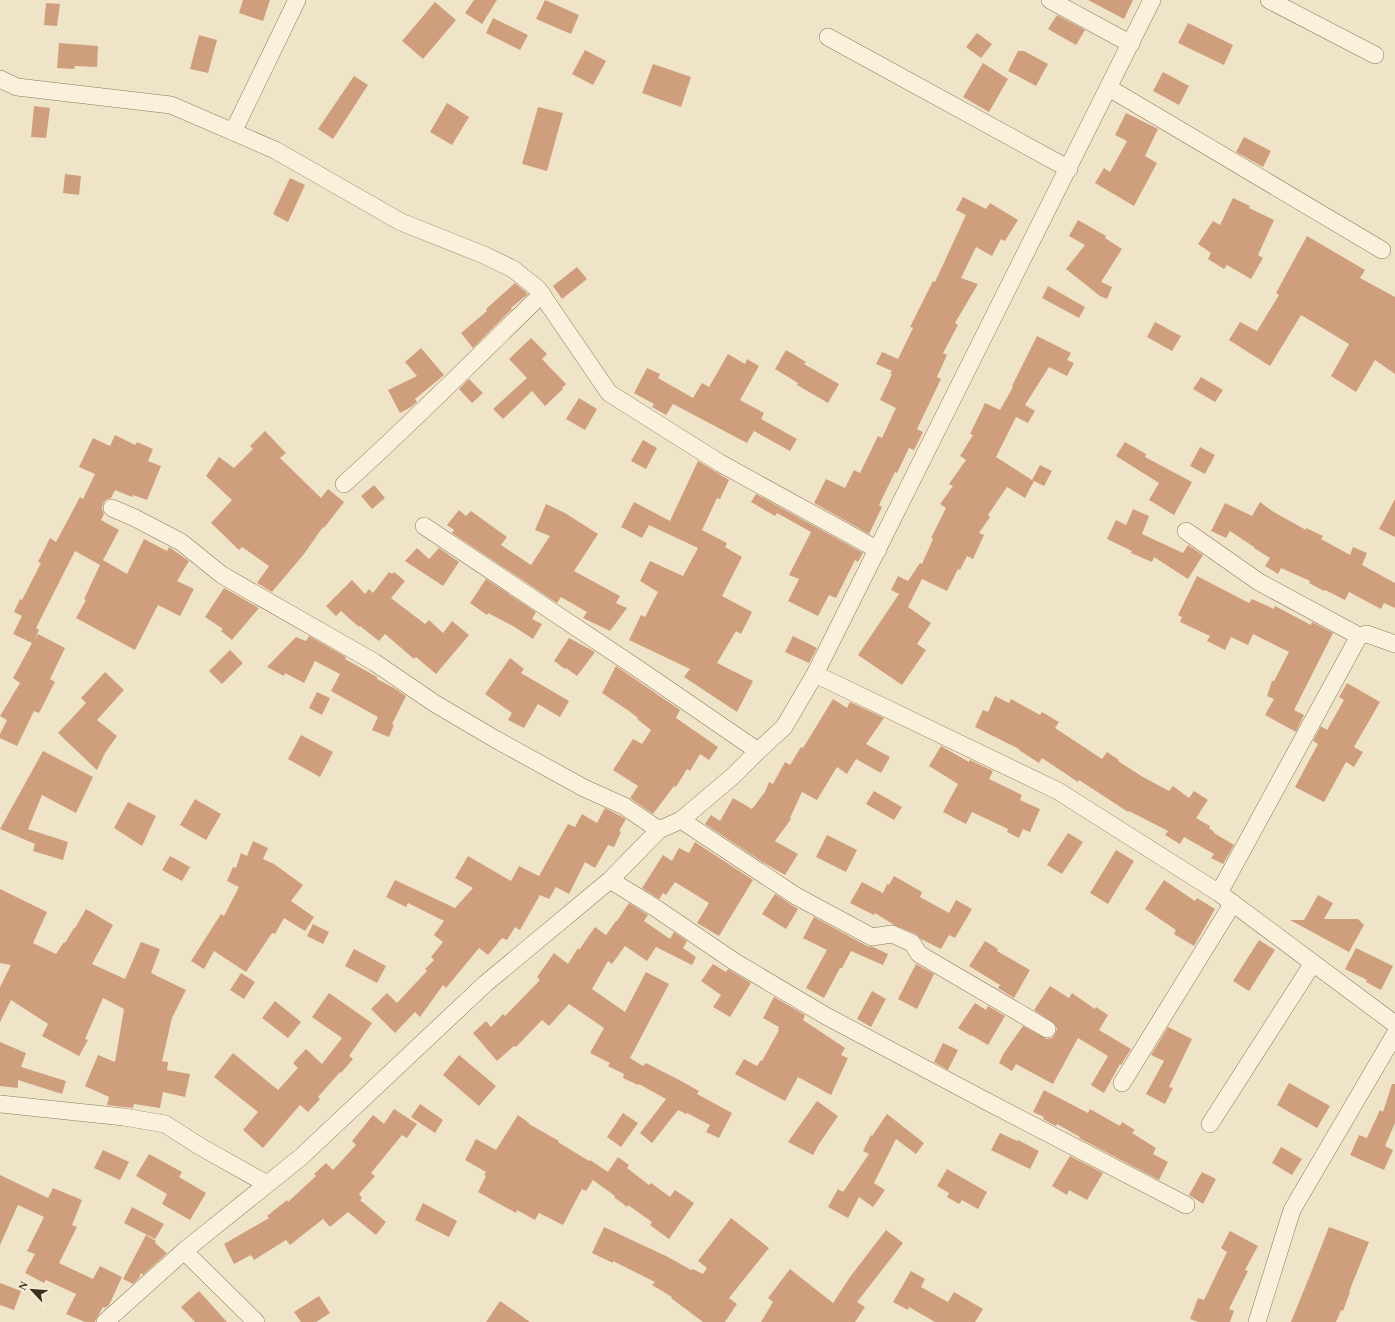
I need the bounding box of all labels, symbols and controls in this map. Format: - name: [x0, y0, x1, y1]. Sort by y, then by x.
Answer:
- north arrow: [12, 1270, 52, 1310]
- text: N: [16, 1279, 30, 1292]

